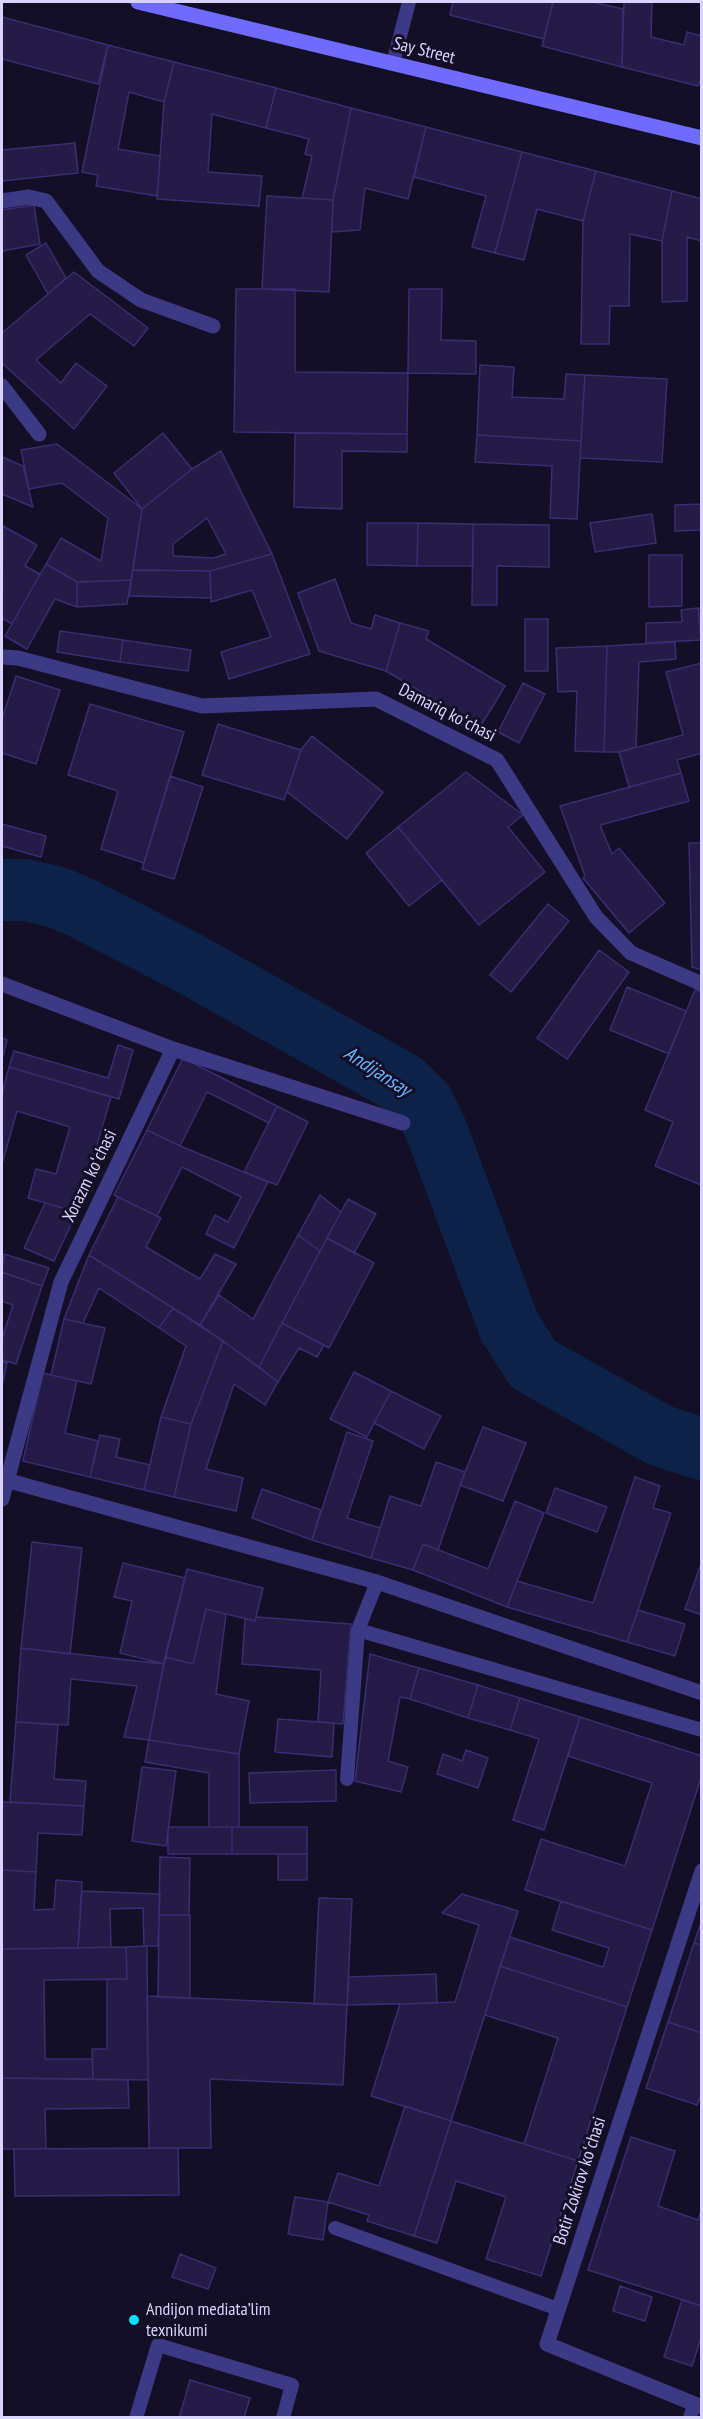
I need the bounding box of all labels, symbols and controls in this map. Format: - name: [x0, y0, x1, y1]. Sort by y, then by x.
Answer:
- street label: Say Street: [391, 33, 457, 69]
- street label: Damariq koʻchasi: [395, 679, 499, 747]
- water label: Andijansay: [339, 1042, 415, 1102]
- street label: Xorazm koʻchasi: [58, 1126, 122, 1226]
- street label: Botir Zokirov koʻchasi: [549, 2114, 611, 2248]
- place label: Andijon mediataʼlim texnikumi: [146, 2299, 270, 2342]
- marker: Andijon mediataʼlim texnikumi: [127, 2313, 141, 2327]

